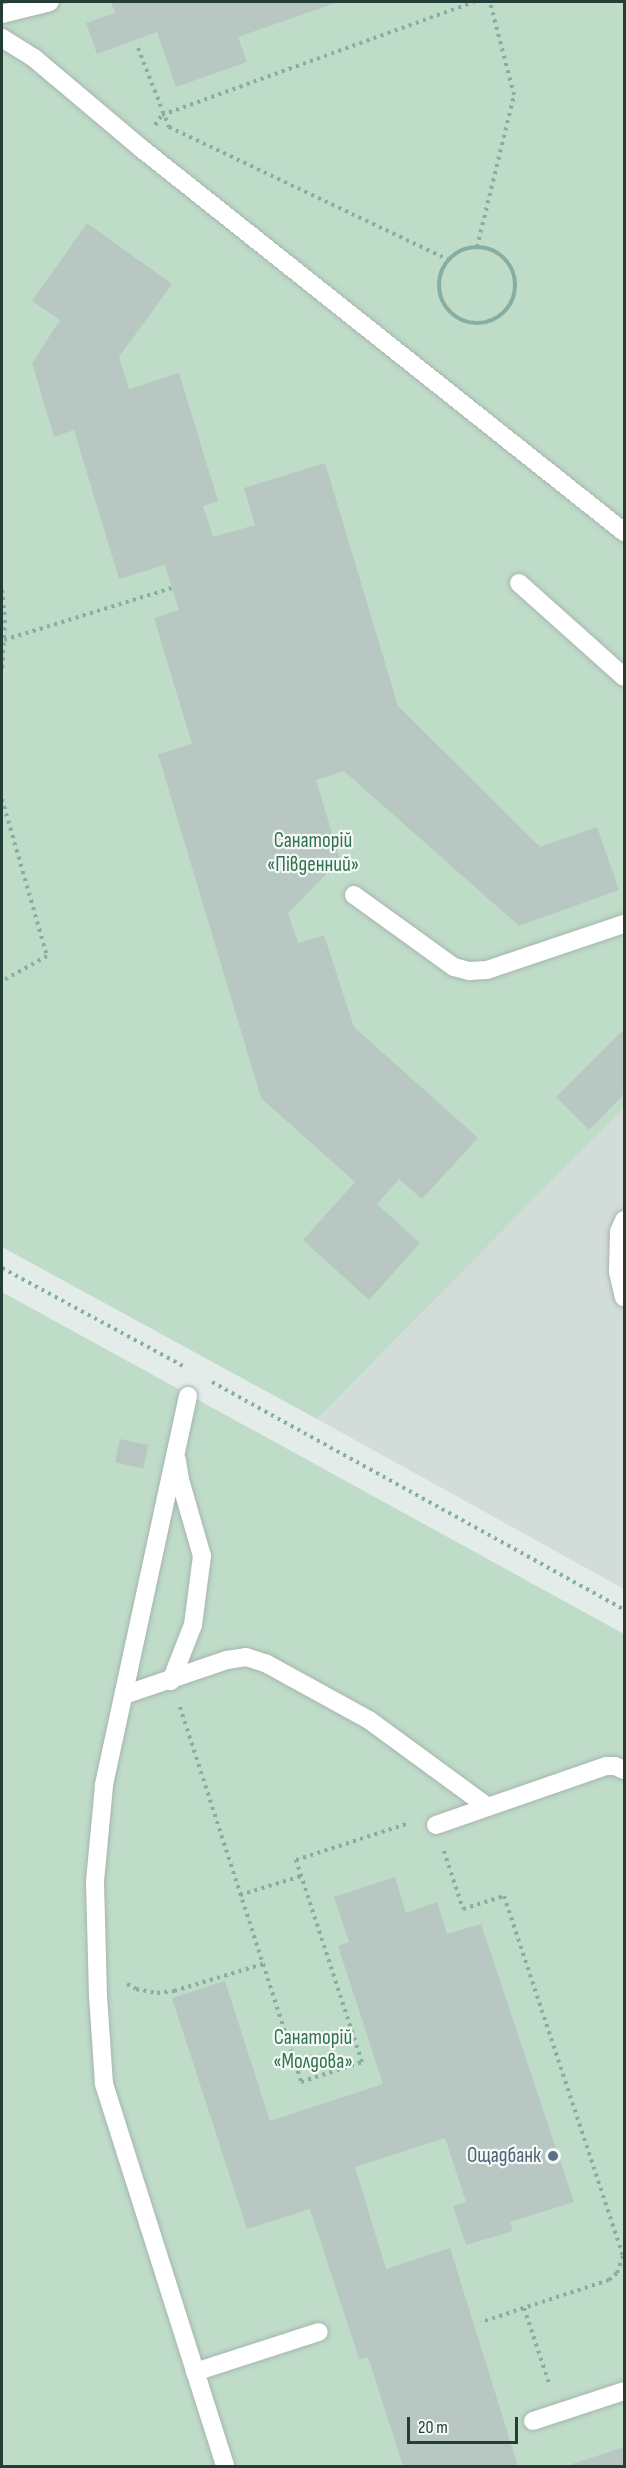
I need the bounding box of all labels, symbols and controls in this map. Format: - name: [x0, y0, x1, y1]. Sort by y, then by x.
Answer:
- park label: Санаторій «Південний»: [267, 828, 359, 878]
- park label: Санаторій «Молдова»: [273, 2025, 353, 2075]
- place label: Ощадбанк: [467, 2143, 541, 2169]
- marker: Ощадбанк: [546, 2149, 560, 2163]
- scale bar: [410, 2405, 521, 2443]
- text: 20 m: [418, 2417, 448, 2438]

